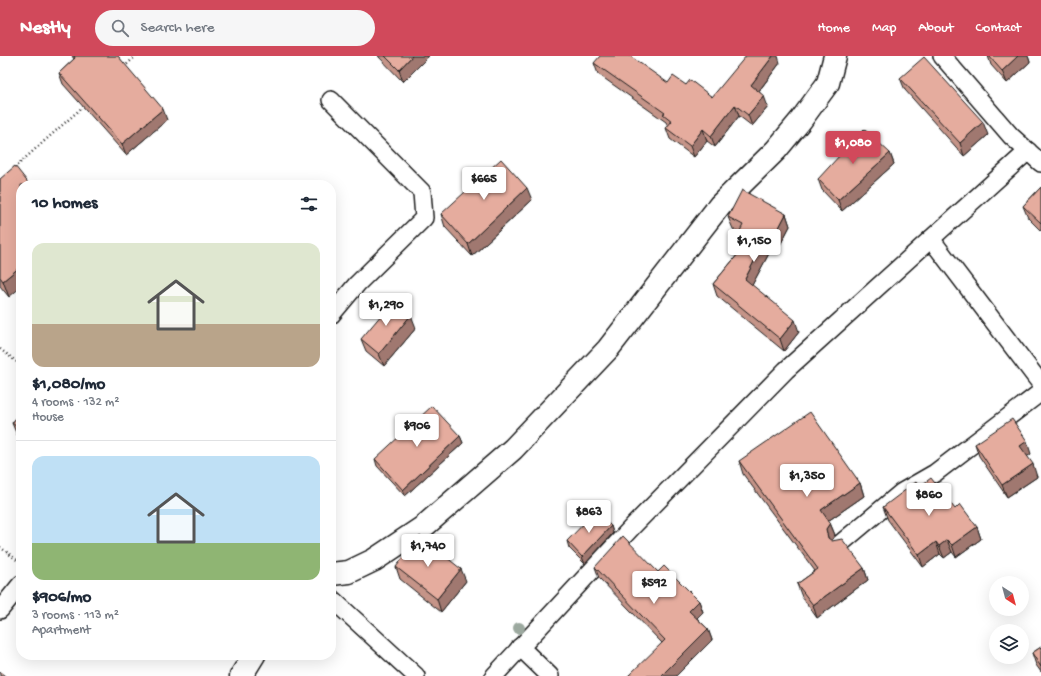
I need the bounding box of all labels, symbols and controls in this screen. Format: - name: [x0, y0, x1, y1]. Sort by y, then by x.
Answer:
- search box: [95, 10, 375, 46]
- text: Nestly: [20, 17, 71, 40]
- icon: search: [109, 17, 131, 39]
- text: Search here: [141, 19, 214, 37]
- text: Home: [818, 20, 850, 37]
- text: Map: [872, 20, 896, 37]
- text: About: [918, 20, 954, 37]
- text: Contact: [976, 20, 1021, 37]
- pin: $1,080: [820, 131, 886, 165]
- text: $1,080: [834, 136, 872, 151]
- pin: $665: [460, 167, 508, 201]
- text: $665: [471, 172, 497, 187]
- icon: filters: [298, 193, 320, 215]
- text: 10 homes: [32, 194, 98, 214]
- pin: $1,150: [721, 229, 787, 263]
- text: $1,150: [737, 234, 771, 249]
- icon: home: [140, 269, 212, 341]
- pin: $1,290: [353, 293, 419, 327]
- text: $1,290: [368, 298, 404, 313]
- text: $1,080/mo: [32, 375, 105, 395]
- text: 4 rooms · 132 m²: [32, 395, 119, 410]
- text: House: [32, 410, 64, 425]
- pin: $906: [393, 414, 441, 448]
- text: $906: [404, 419, 430, 434]
- pin: $1,350: [774, 464, 840, 498]
- text: $1,350: [789, 469, 825, 484]
- icon: home: [140, 482, 212, 554]
- pin: $860: [905, 483, 953, 517]
- text: $860: [916, 488, 942, 503]
- pin: $863: [565, 500, 613, 534]
- text: $863: [576, 505, 602, 520]
- pin: $1,740: [395, 534, 461, 568]
- text: $1,740: [410, 539, 446, 554]
- pin: $592: [630, 571, 678, 605]
- text: $592: [641, 576, 667, 591]
- north arrow: [989, 576, 1029, 616]
- map controls: [989, 576, 1029, 664]
- text: $906/mo: [32, 588, 91, 608]
- text: 3 rooms · 113 m²: [32, 608, 119, 623]
- text: Apartment: [32, 623, 91, 638]
- button: layers: [989, 624, 1029, 664]

